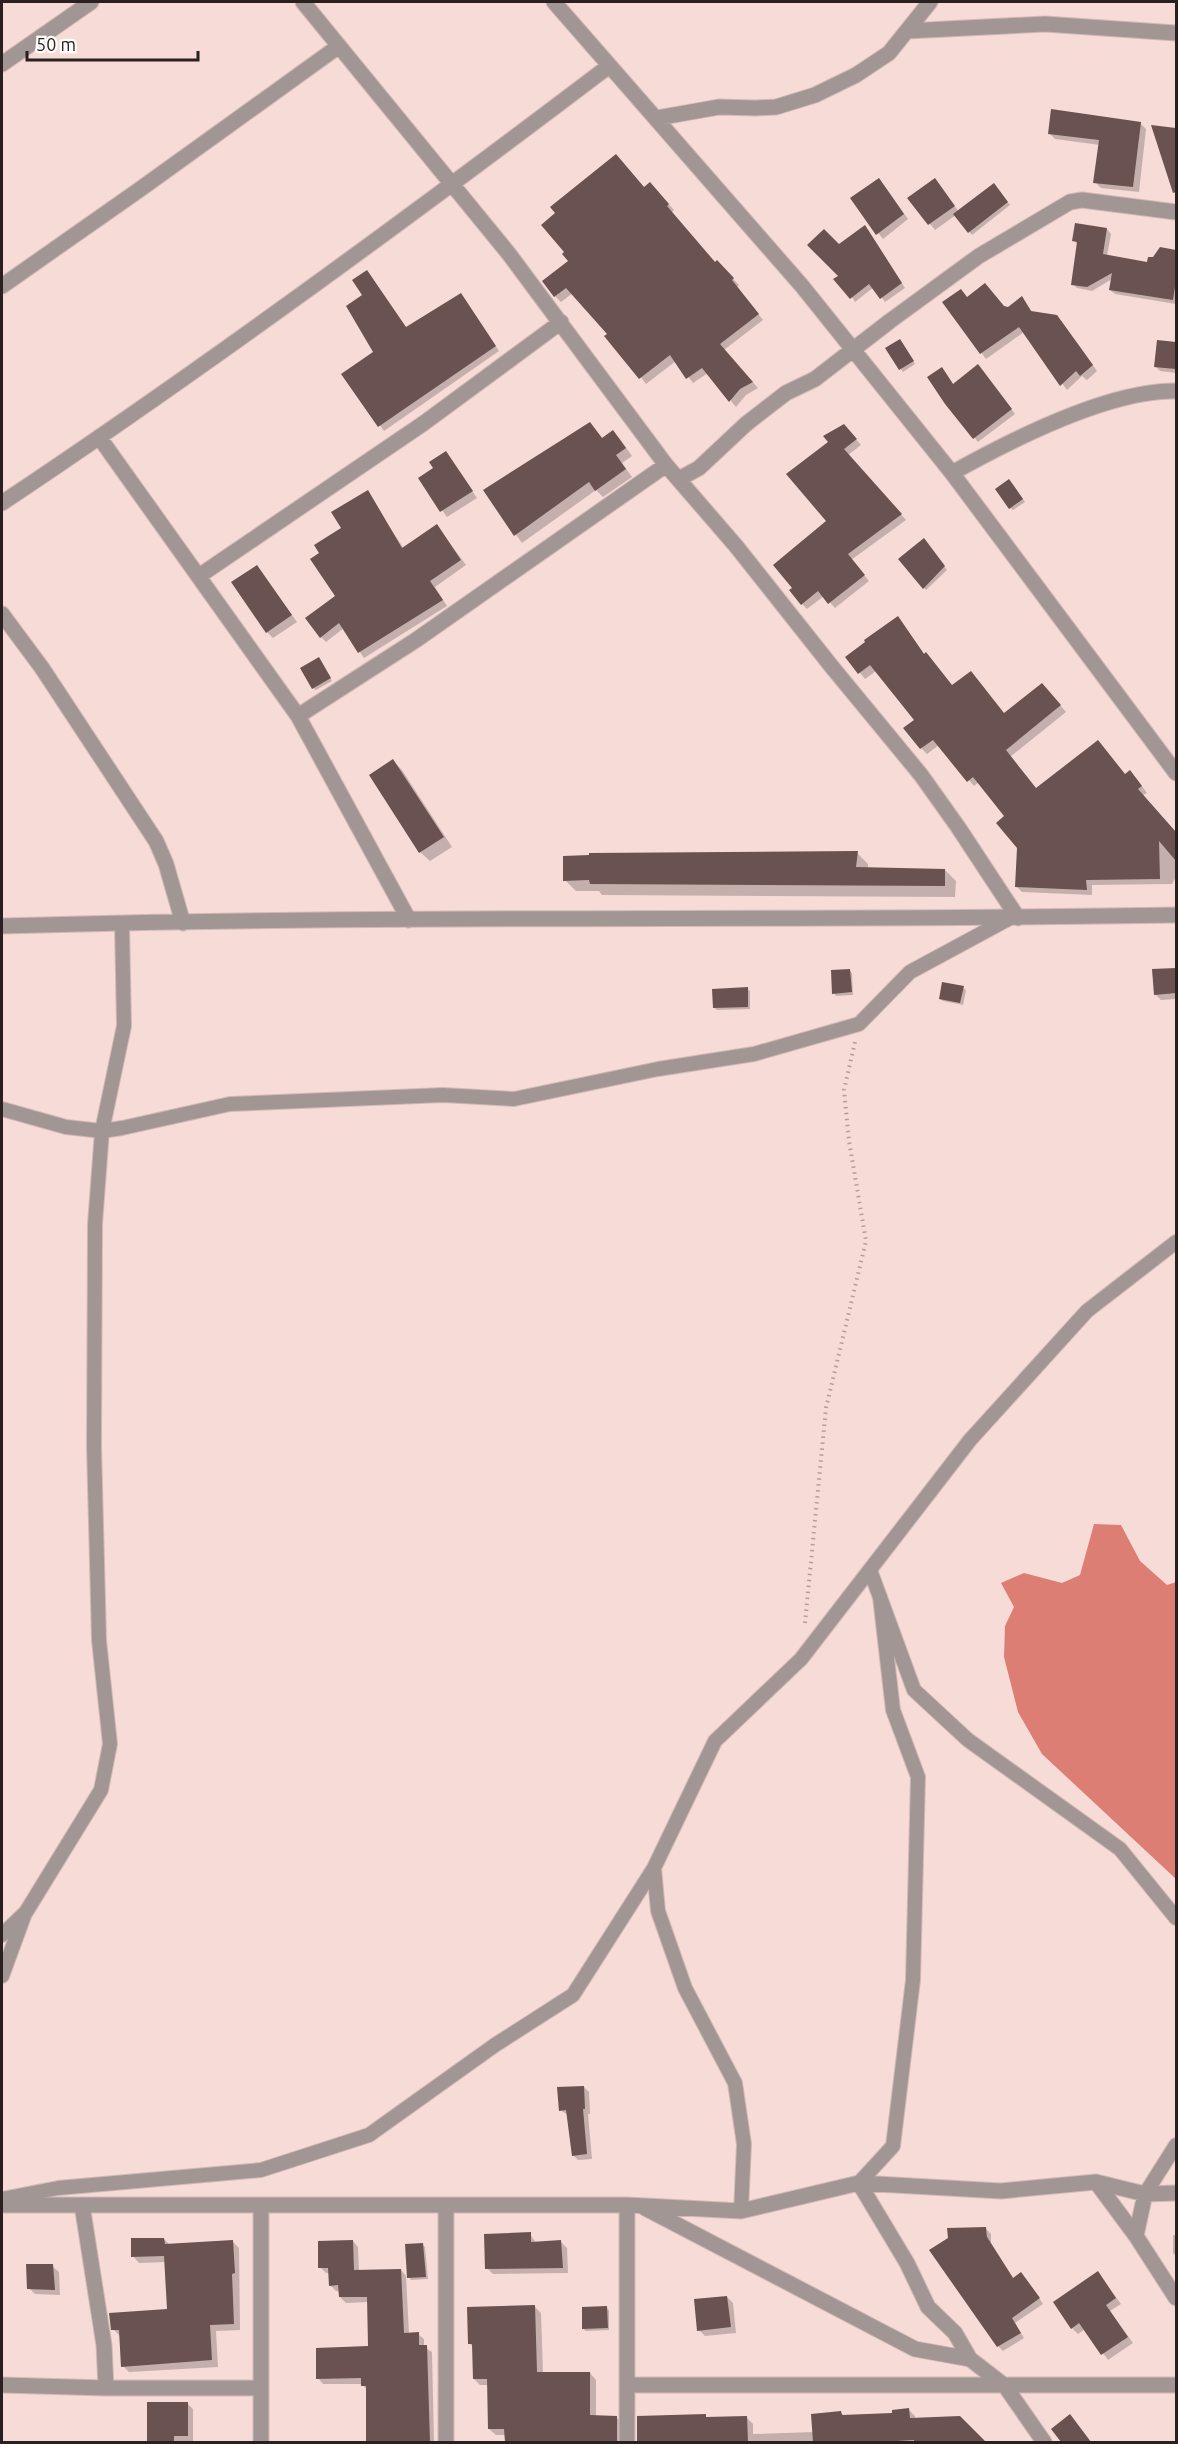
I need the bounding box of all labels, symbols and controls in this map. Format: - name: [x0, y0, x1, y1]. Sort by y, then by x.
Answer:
- scale bar: [27, 24, 198, 62]
- text: 50 m: [36, 34, 76, 54]

